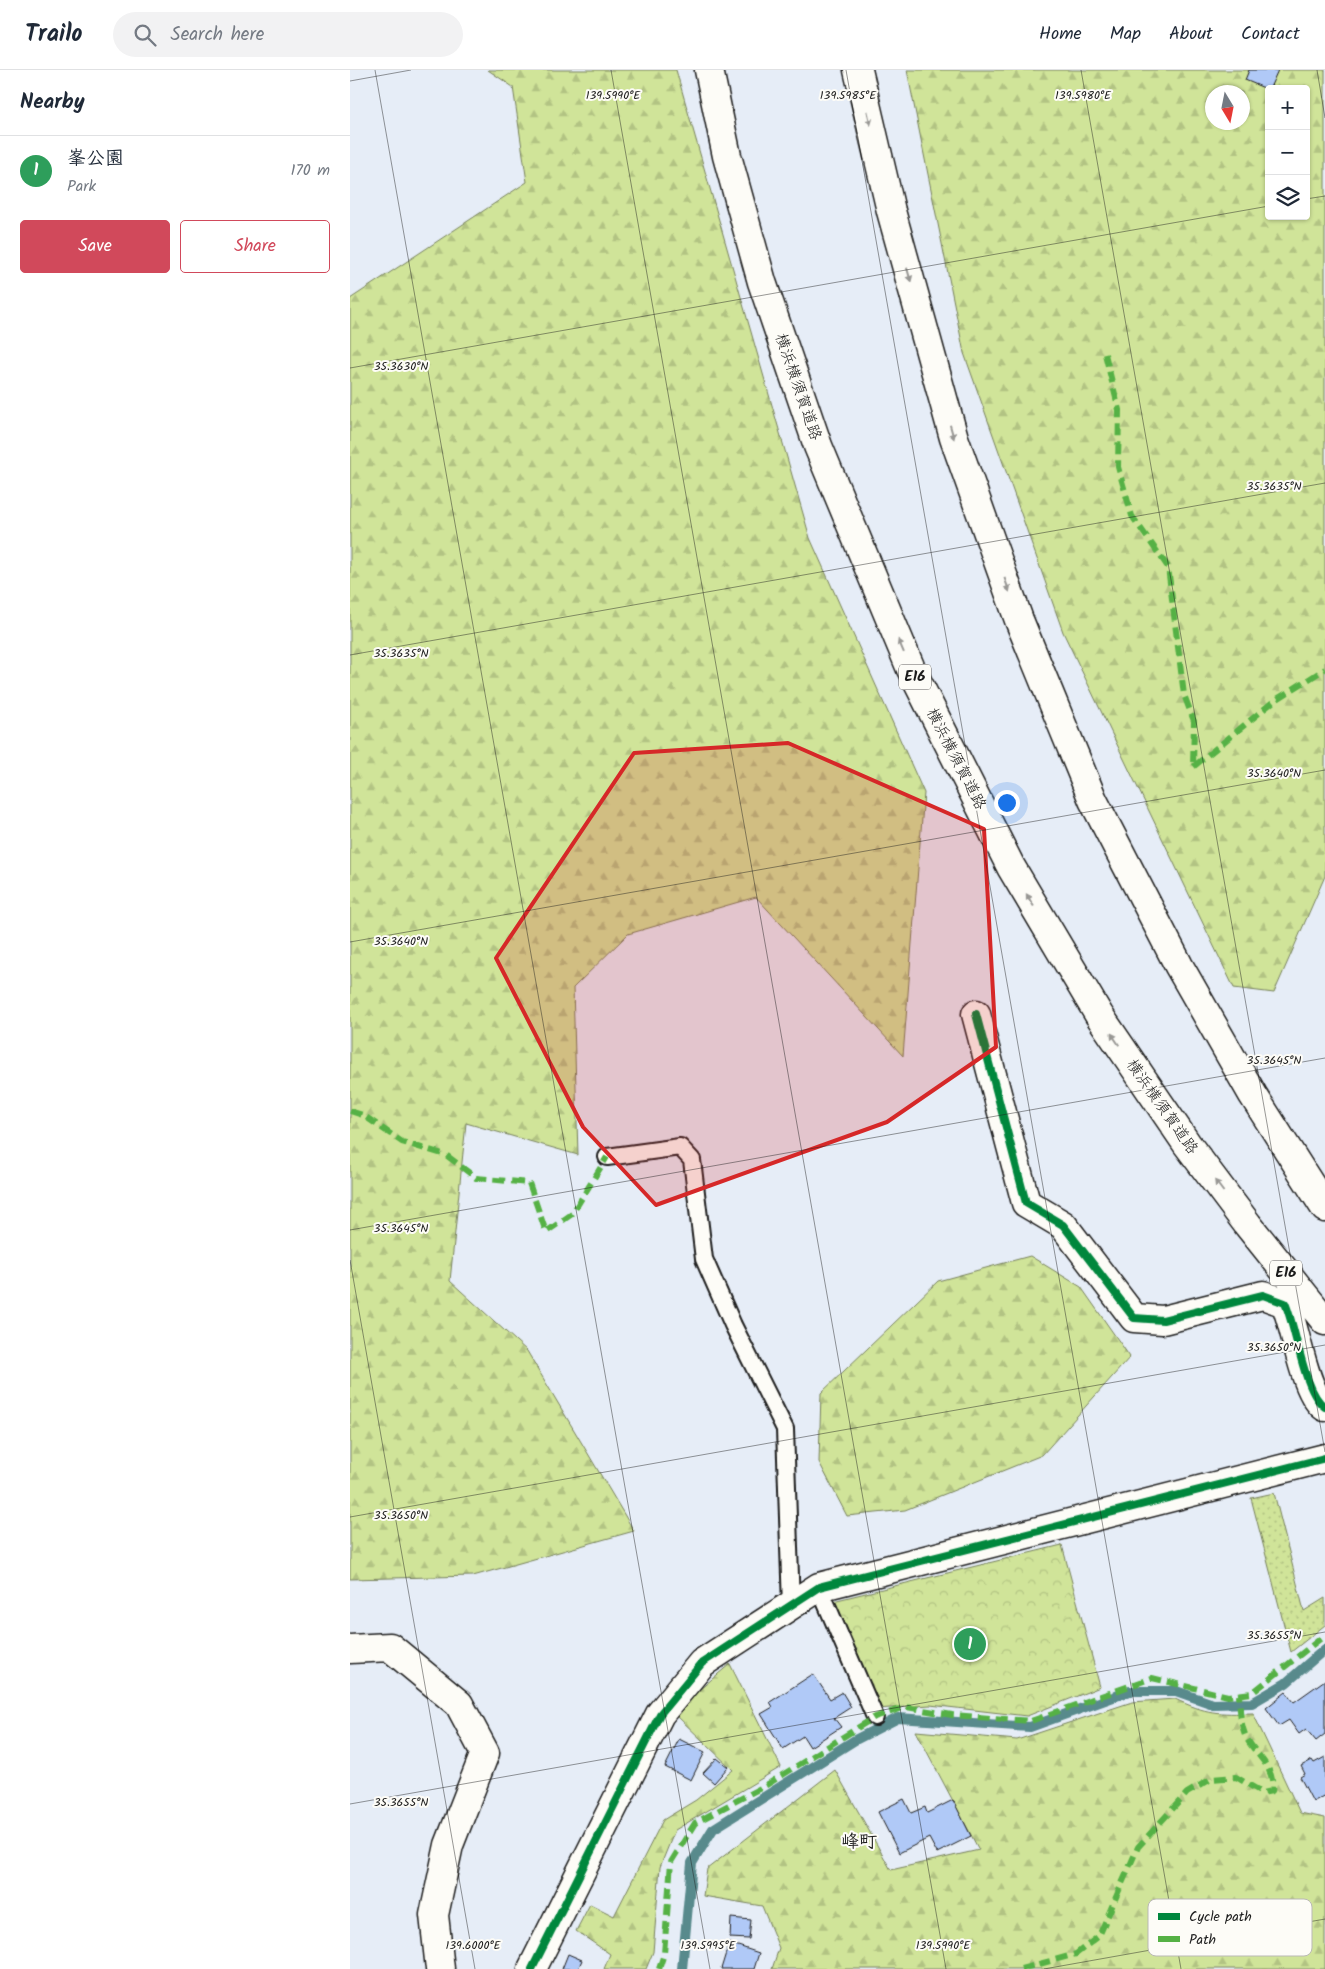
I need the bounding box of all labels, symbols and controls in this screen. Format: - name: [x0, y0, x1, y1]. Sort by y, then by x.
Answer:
- search box: [113, 12, 463, 57]
- text: Trailo: [25, 15, 83, 54]
- text: Search here: [171, 20, 264, 50]
- text: Home: [1039, 20, 1082, 49]
- text: Map: [1110, 20, 1141, 49]
- text: About: [1169, 20, 1213, 49]
- text: Contact: [1241, 20, 1300, 49]
- icon: search: [131, 21, 159, 49]
- north arrow: [1205, 85, 1250, 130]
- map controls: [1265, 85, 1310, 220]
- button: +: [1265, 85, 1310, 130]
- text: Nearby: [20, 86, 85, 119]
- text: 139.5990°E: [586, 86, 641, 105]
- text: 139.5985°E: [820, 86, 877, 105]
- text: 139.5980°E: [1055, 86, 1112, 105]
- one-way arrow: [865, 110, 873, 125]
- button: −: [1265, 130, 1310, 175]
- text: 峯公園: [67, 144, 124, 174]
- text: 1: [34, 158, 38, 183]
- text: 170 m: [290, 158, 330, 183]
- text: Park: [67, 174, 96, 199]
- button: layers: [1265, 175, 1310, 220]
- button: Save: [20, 220, 170, 273]
- button: Share: [180, 220, 330, 273]
- one-way arrow: [905, 268, 913, 283]
- street label: 横浜横須賀道路: [768, 330, 828, 444]
- text: 35.3630°N: [374, 357, 428, 376]
- one-way arrow: [949, 424, 957, 439]
- text: 35.3635°N: [1246, 477, 1302, 496]
- one-way arrow: [1003, 578, 1011, 593]
- one-way arrow: [897, 639, 905, 653]
- text: 35.3635°N: [373, 644, 429, 663]
- road number: E16: [899, 664, 931, 690]
- street label: 横浜横須賀道路: [919, 703, 993, 815]
- text: 35.3640°N: [1247, 764, 1301, 783]
- your location: [994, 790, 1020, 816]
- one-way arrow: [1026, 893, 1035, 906]
- text: 35.3640°N: [374, 932, 428, 951]
- one-way arrow: [1110, 1032, 1120, 1045]
- text: 35.3645°N: [1247, 1051, 1301, 1070]
- street label: 横浜横須賀道路: [1120, 1054, 1204, 1160]
- one-way arrow: [1213, 1180, 1224, 1193]
- text: 35.3645°N: [374, 1219, 428, 1238]
- road number: E16: [1270, 1260, 1302, 1286]
- text: 35.3650°N: [1247, 1338, 1301, 1357]
- text: 35.3650°N: [374, 1506, 428, 1525]
- pin: 1: [954, 1625, 986, 1663]
- text: 35.3655°N: [1247, 1626, 1301, 1645]
- text: 35.3655°N: [374, 1793, 428, 1812]
- district label: 峰町: [841, 1828, 877, 1857]
- legend: [1148, 1899, 1312, 1956]
- text: Cycle path: [1189, 1906, 1252, 1928]
- text: Path: [1189, 1929, 1216, 1951]
- text: 139.6000°E: [445, 1936, 502, 1955]
- text: 139.5995°E: [680, 1936, 736, 1955]
- text: 139.5990°E: [916, 1936, 971, 1955]

